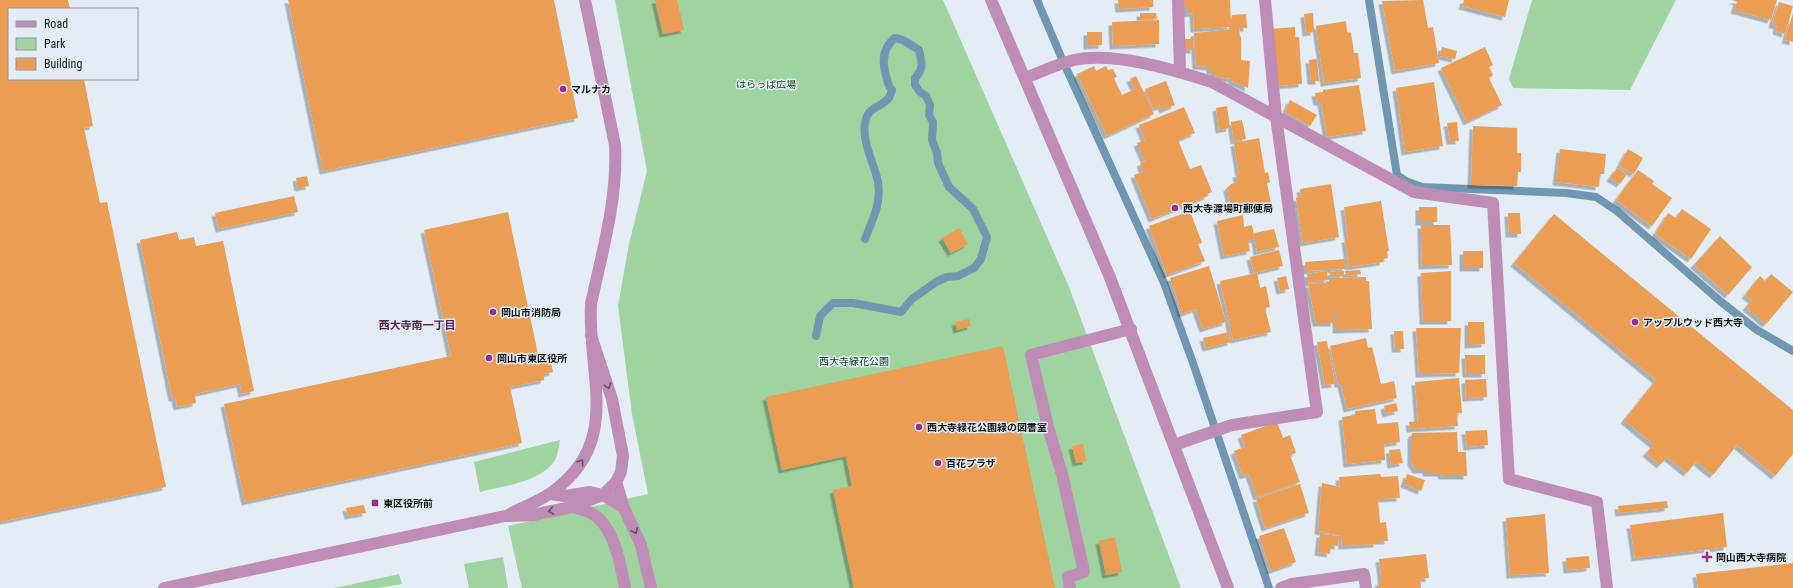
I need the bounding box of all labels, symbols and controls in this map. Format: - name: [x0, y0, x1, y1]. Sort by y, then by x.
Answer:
- legend: [8, 8, 138, 80]
- text: Road: [44, 17, 68, 31]
- text: Park: [44, 37, 66, 51]
- text: Building: [44, 57, 82, 71]
- park label: はらっぱ広場: [736, 79, 796, 90]
- marker: マルナカ: [558, 84, 568, 94]
- place label: マルナカ: [571, 84, 611, 95]
- marker: 西大寺渡場町郵便局: [1170, 203, 1180, 213]
- place label: 西大寺渡場町郵便局: [1183, 203, 1273, 214]
- marker: 岡山市消防局: [488, 307, 498, 317]
- place label: 岡山市消防局: [501, 307, 561, 318]
- marker: アップルウッド西大寺: [1630, 317, 1640, 327]
- place label: アップルウッド西大寺: [1643, 317, 1743, 328]
- district label: 西大寺南一丁目: [379, 319, 456, 332]
- marker: 岡山市東区役所: [484, 353, 494, 363]
- place label: 岡山市東区役所: [497, 353, 567, 364]
- park label: 西大寺緑花公園: [819, 356, 889, 367]
- one-way arrow: [603, 382, 611, 389]
- marker: 西大寺緑花公園緑の図書室: [914, 422, 924, 432]
- place label: 西大寺緑花公園緑の図書室: [927, 422, 1047, 433]
- marker: 百花プラザ: [933, 458, 943, 468]
- place label: 百花プラザ: [946, 458, 996, 469]
- one-way arrow: [576, 459, 584, 466]
- marker: 東区役所前: [370, 498, 380, 508]
- place label: 東区役所前: [383, 498, 433, 509]
- one-way arrow: [548, 507, 554, 515]
- one-way arrow: [630, 527, 638, 535]
- marker: 岡山西大寺病院: [1701, 551, 1713, 563]
- place label: 岡山西大寺病院: [1716, 552, 1786, 563]

